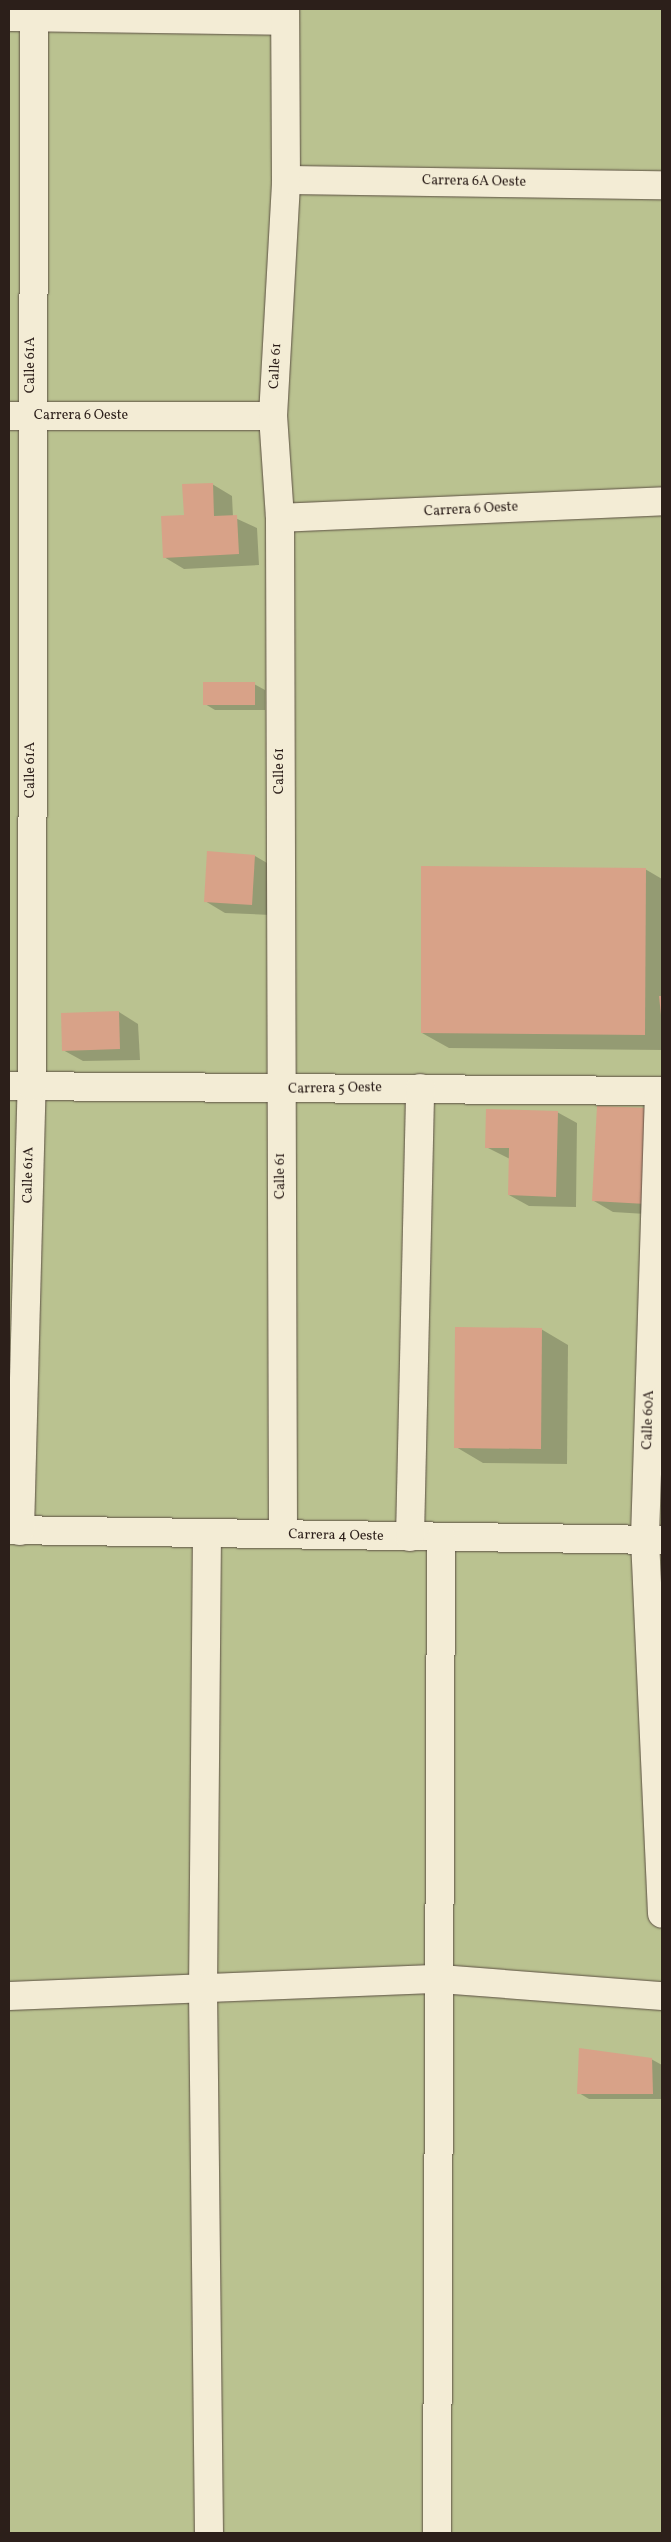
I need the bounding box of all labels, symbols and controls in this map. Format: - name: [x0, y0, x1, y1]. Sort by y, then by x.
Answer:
- street label: Carrera 6A Oeste: [422, 173, 526, 191]
- street label: Calle 61A: [23, 337, 39, 393]
- street label: Calle 61: [266, 342, 286, 390]
- street label: Carrera 6 Oeste: [34, 408, 128, 424]
- street label: Carrera 6 Oeste: [423, 499, 519, 521]
- street label: Calle 61A: [23, 742, 39, 798]
- street label: Calle 61: [272, 748, 288, 794]
- street label: Carrera 5 Oeste: [288, 1080, 382, 1098]
- street label: Calle 61A: [20, 1147, 38, 1203]
- street label: Calle 61: [273, 1153, 289, 1199]
- street label: Calle 60A: [640, 1390, 658, 1450]
- street label: Carrera 4 Oeste: [288, 1527, 384, 1545]

